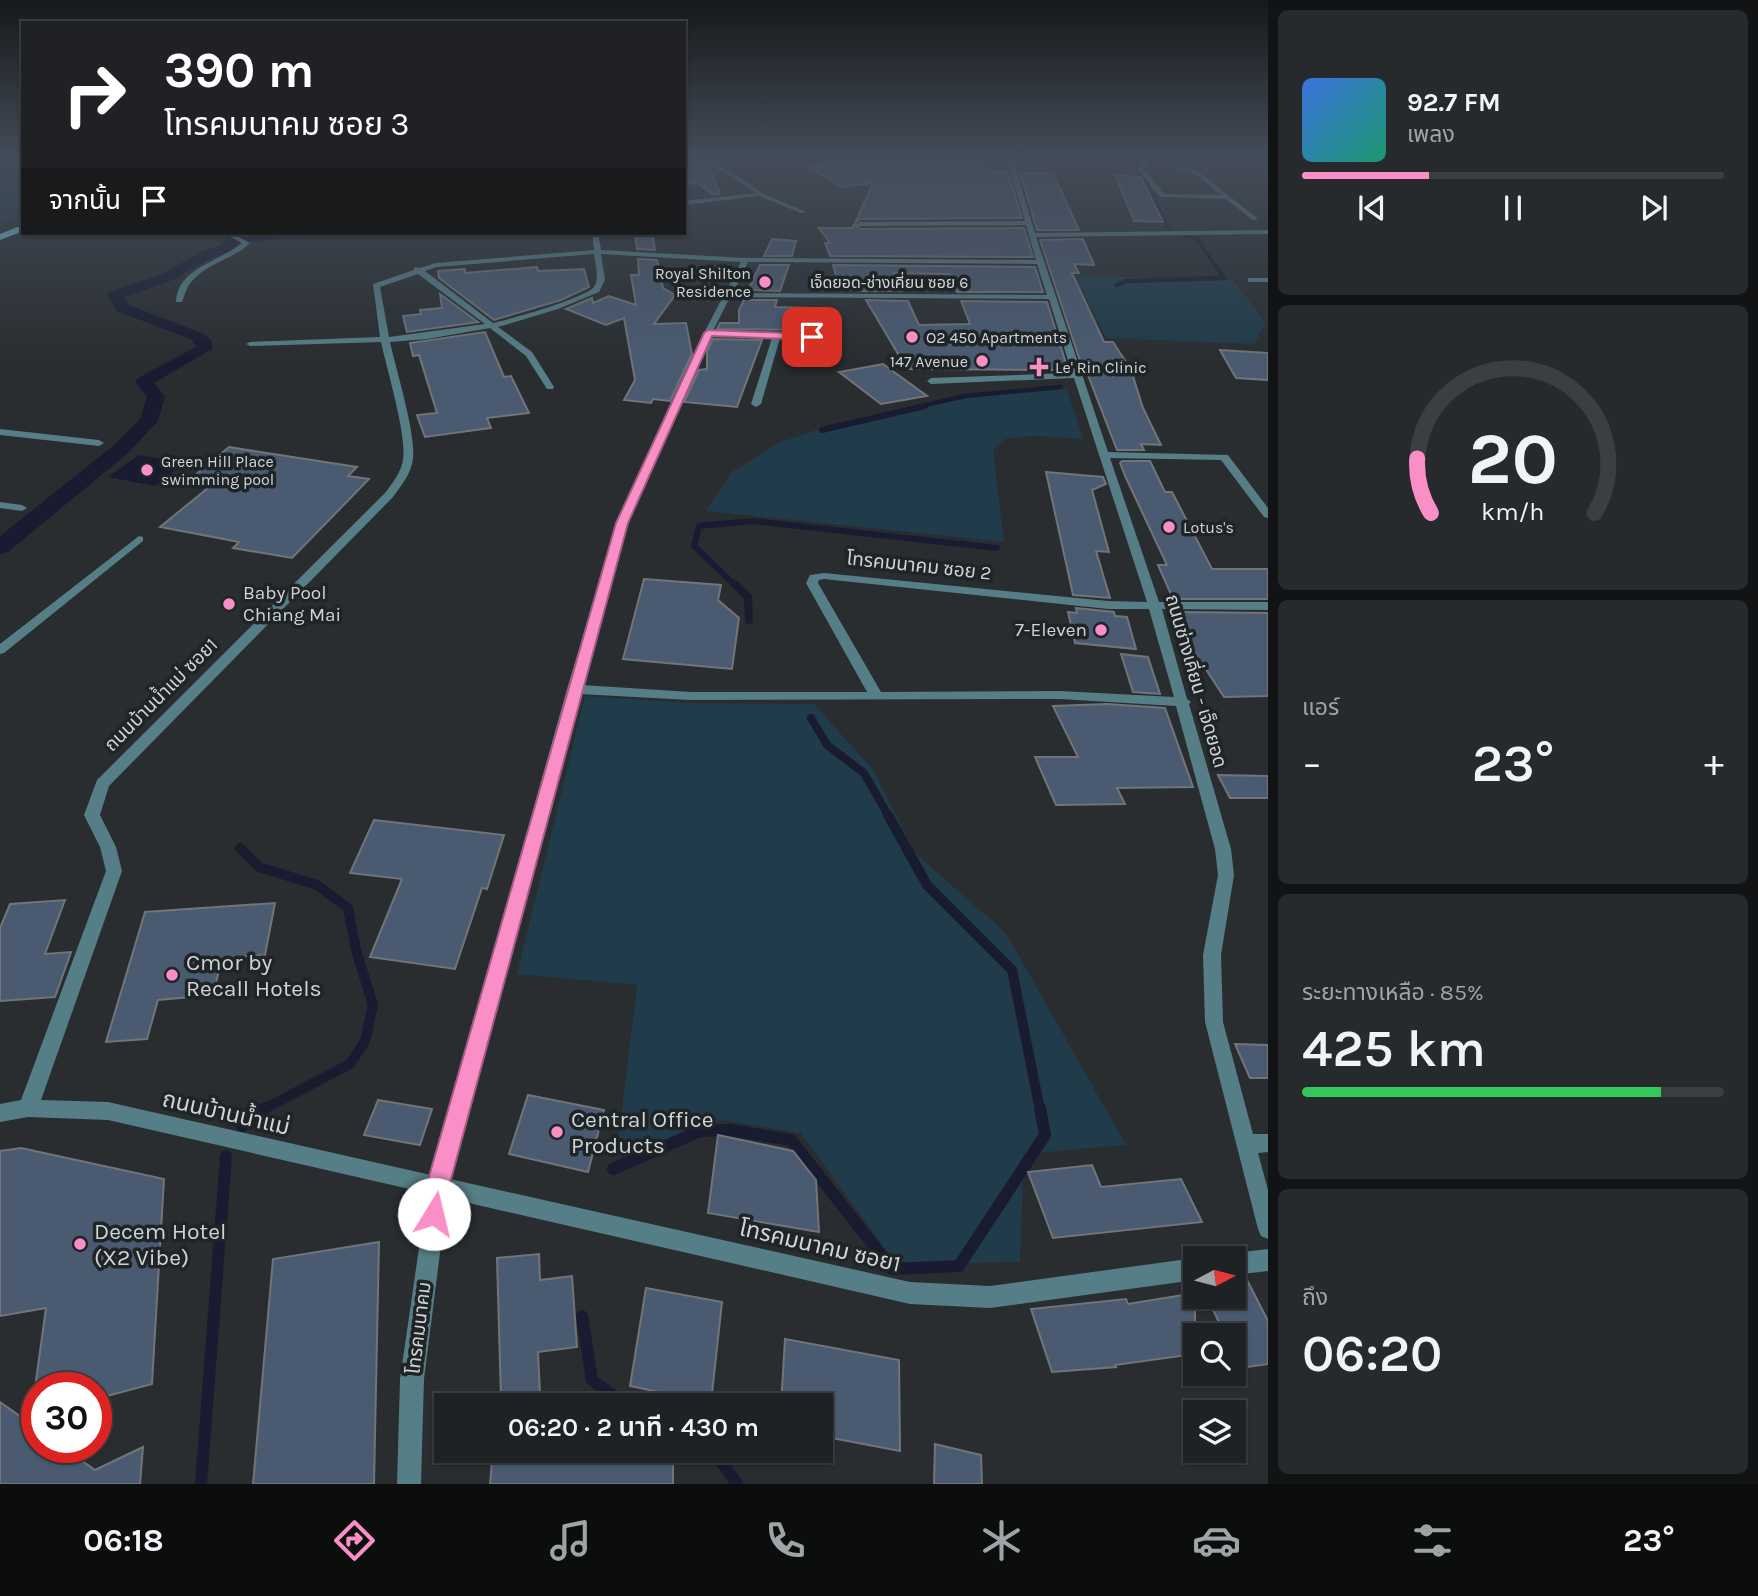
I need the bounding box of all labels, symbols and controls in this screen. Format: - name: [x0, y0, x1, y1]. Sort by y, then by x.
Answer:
- text: 390 m: [164, 42, 314, 99]
- icon: right: [49, 49, 140, 140]
- text: 92.7 FM: [1407, 87, 1501, 118]
- text: โทรคมนาคม ซอย 3: [164, 106, 409, 143]
- text: เพลง: [1407, 121, 1455, 148]
- icon: arrive: [135, 182, 173, 220]
- text: จากนั้น: [49, 185, 121, 216]
- icon: previous: [1353, 189, 1391, 227]
- icon: pause: [1494, 189, 1532, 227]
- icon: next: [1635, 189, 1673, 227]
- place label: Royal Shilton Residence: [655, 264, 751, 301]
- street label: เจ็ดยอด-ช่างเคี่ยน ซอย 6: [810, 271, 968, 292]
- marker: Royal Shilton Residence: [757, 274, 773, 290]
- pin: [782, 307, 842, 367]
- icon: arrive: [793, 318, 831, 356]
- place label: O2 450 Apartments: [926, 328, 1067, 347]
- marker: O2 450 Apartments: [904, 329, 920, 345]
- place label: 147 Avenue: [890, 352, 968, 371]
- marker: 147 Avenue: [974, 353, 990, 369]
- marker: Le' Rin Clinic: [1029, 357, 1049, 377]
- place label: Le' Rin Clinic: [1055, 358, 1146, 377]
- text: 20: [1468, 417, 1558, 502]
- place label: Green Hill Place swimming pool: [161, 452, 274, 489]
- marker: Green Hill Place swimming pool: [139, 462, 155, 478]
- text: km/h: [1481, 497, 1545, 526]
- place label: Lotus's: [1183, 518, 1234, 537]
- marker: Lotus's: [1161, 519, 1177, 535]
- street label: โทรคมนาคม ซอย 2: [845, 547, 993, 585]
- place label: Baby Pool Chiang Mai: [243, 582, 341, 626]
- street label: ถนนช่างเคี่ยน - เจ็ดยอด: [1161, 591, 1234, 770]
- marker: Baby Pool Chiang Mai: [221, 596, 237, 612]
- place label: 7-Eleven: [1015, 619, 1087, 641]
- marker: 7-Eleven: [1093, 622, 1109, 638]
- street label: ถนนบ้านน้ำแม่ ซอย1: [98, 632, 222, 756]
- text: แอร์: [1302, 694, 1339, 721]
- text: 23°: [1472, 733, 1554, 794]
- text: −: [1302, 741, 1322, 786]
- text: +: [1704, 741, 1724, 786]
- place label: Cmor by Recall Hotels: [186, 949, 322, 1002]
- marker: Cmor by Recall Hotels: [164, 967, 180, 983]
- text: ระยะทางเหลือ · 85%: [1302, 979, 1484, 1006]
- text: 425 km: [1302, 1018, 1486, 1079]
- street label: ถนนบ้านน้ำแม่: [160, 1082, 293, 1141]
- place label: Central Office Products: [571, 1106, 713, 1159]
- marker: Central Office Products: [549, 1124, 565, 1140]
- position arrow: [397, 1177, 471, 1251]
- street label: โทรคมนาคม ซอย1: [737, 1214, 903, 1278]
- place label: Decem Hotel (X2 Vibe): [94, 1218, 227, 1271]
- marker: Decem Hotel (X2 Vibe): [72, 1236, 88, 1252]
- north arrow: [1183, 1246, 1246, 1309]
- map controls: [1183, 1246, 1246, 1463]
- street label: โทรคมนาคม: [402, 1281, 436, 1375]
- text: ถึง: [1302, 1284, 1328, 1311]
- button: search: [1183, 1323, 1246, 1386]
- text: 06:20: [1302, 1323, 1442, 1384]
- speed limit sign: 30: [21, 1372, 112, 1463]
- button: layers: [1183, 1400, 1246, 1463]
- text: 06:20 · 2 นาที · 430 m: [508, 1412, 759, 1443]
- icon: directions: [330, 1516, 379, 1565]
- icon: music: [546, 1516, 595, 1565]
- icon: phone: [761, 1516, 810, 1565]
- icon: climate: [977, 1516, 1026, 1565]
- icon: car: [1192, 1516, 1241, 1565]
- icon: filters: [1408, 1516, 1457, 1565]
- text: 06:18: [83, 1522, 164, 1559]
- text: 23°: [1623, 1522, 1675, 1559]

